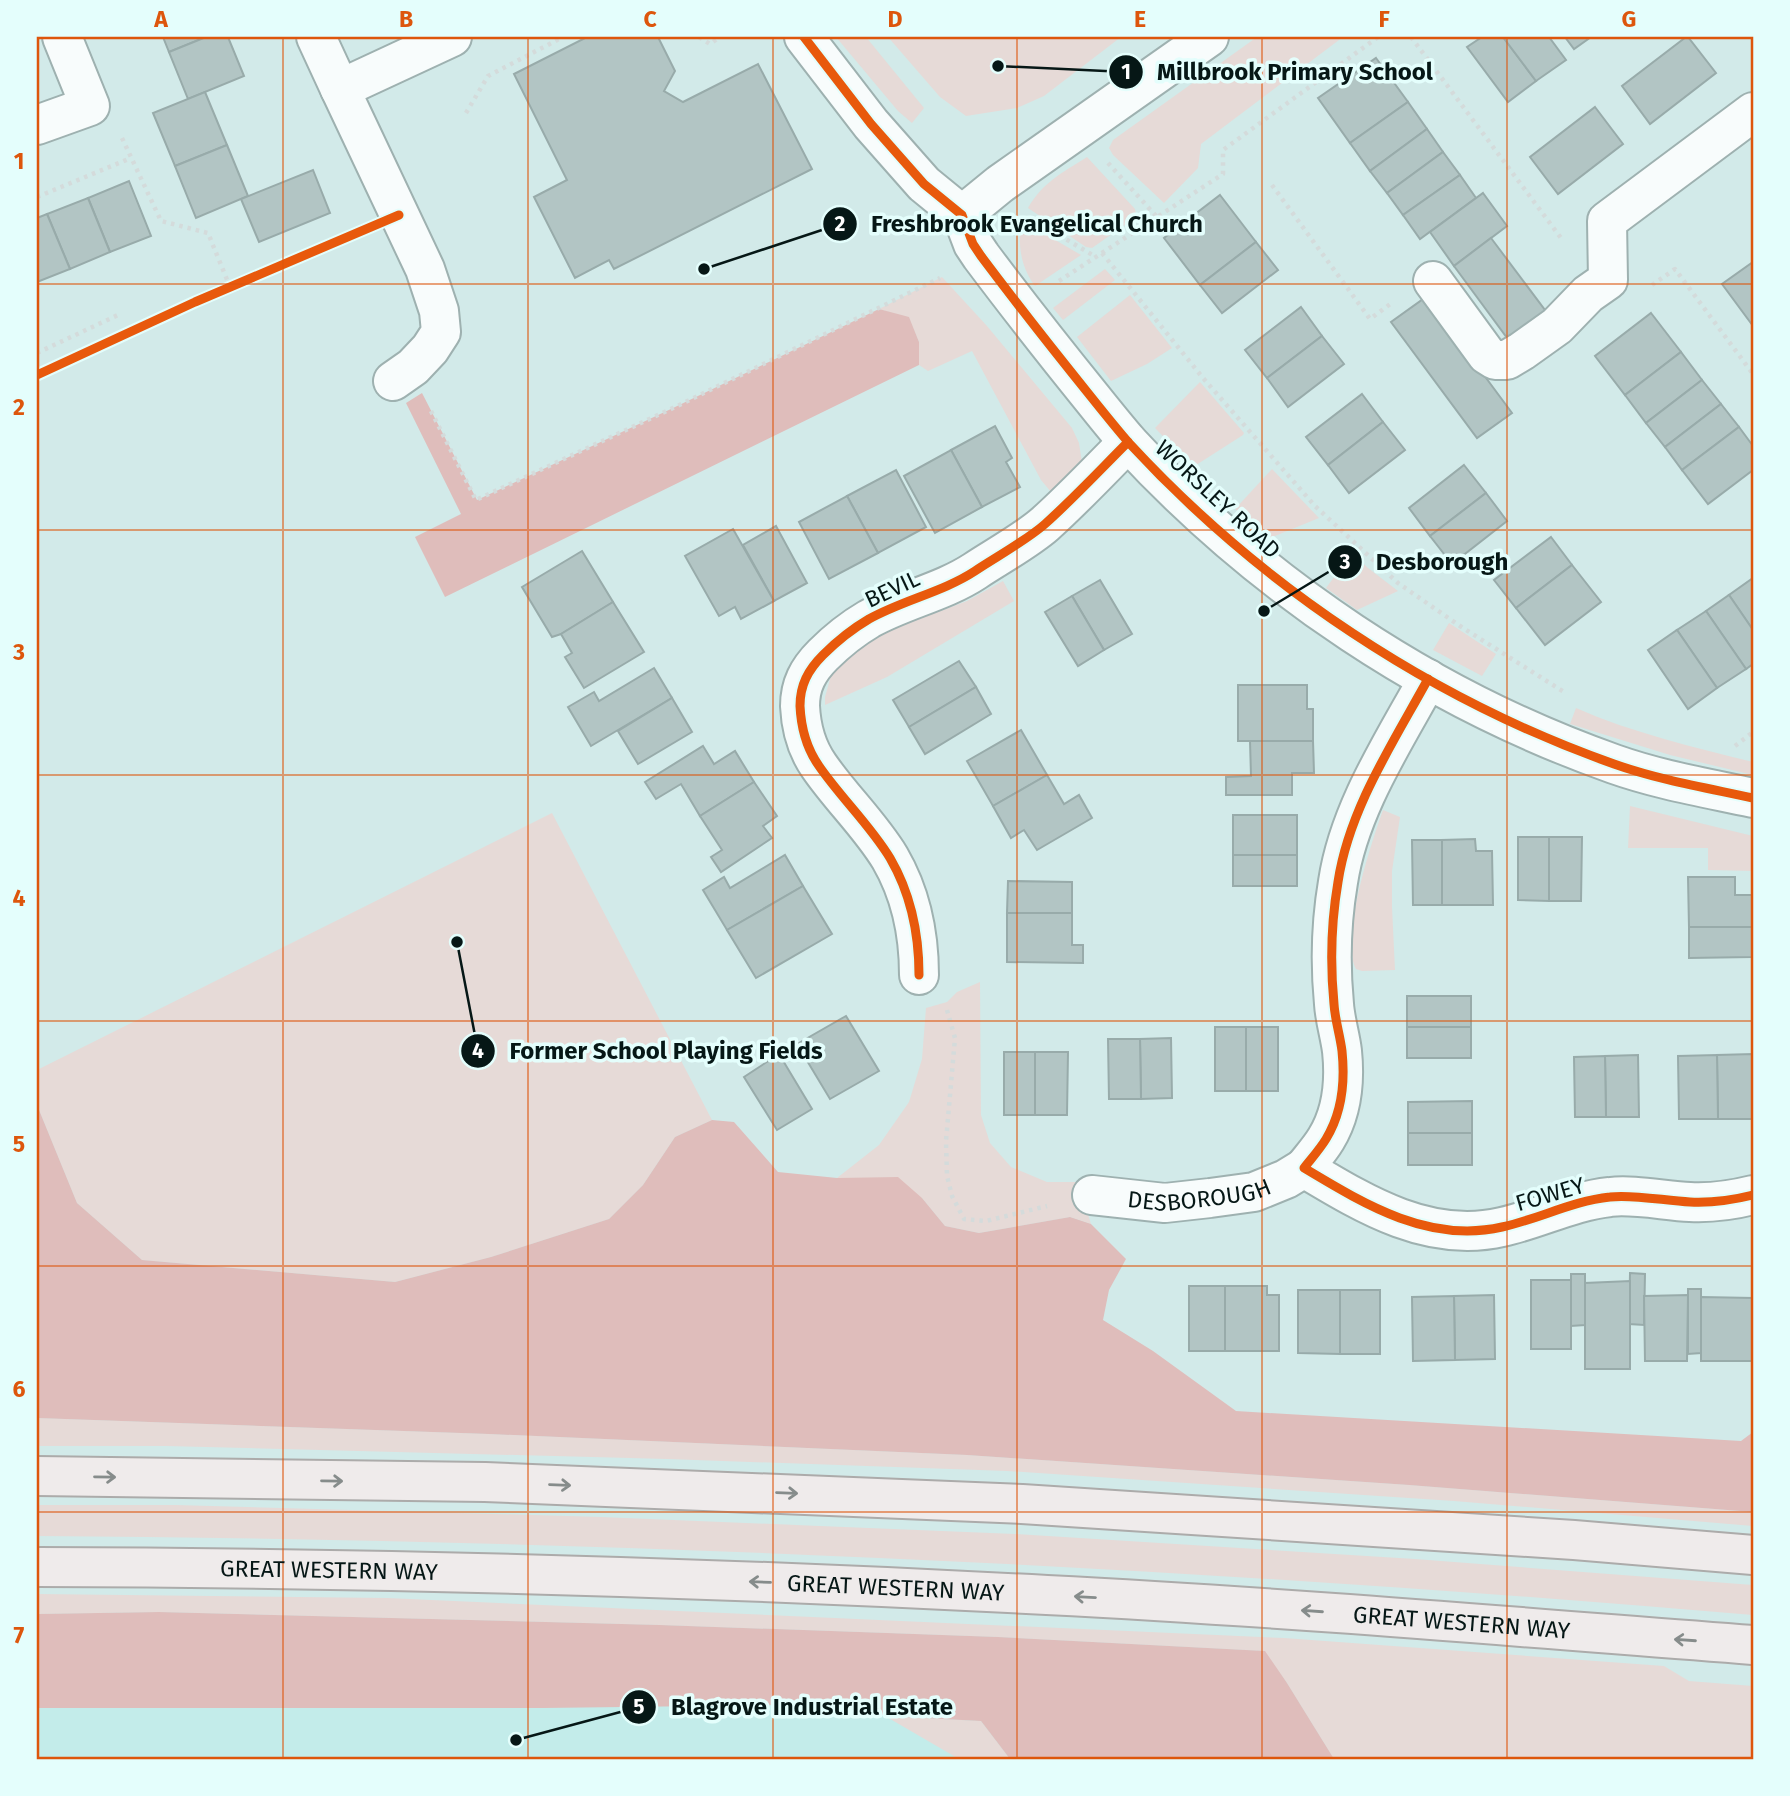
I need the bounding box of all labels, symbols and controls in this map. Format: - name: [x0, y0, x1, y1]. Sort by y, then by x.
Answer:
- text: A: [153, 5, 168, 33]
- text: B: [399, 5, 413, 33]
- text: C: [643, 5, 657, 33]
- text: D: [888, 5, 903, 33]
- text: E: [1134, 5, 1146, 33]
- text: F: [1378, 5, 1390, 33]
- text: G: [1622, 5, 1636, 33]
- callout: Millbrook Primary School: [1108, 49, 1447, 94]
- text: Millbrook Primary School: [1157, 58, 1434, 86]
- text: 1: [1121, 59, 1131, 85]
- text: 1: [14, 147, 24, 175]
- callout: Freshbrook Evangelical Church: [822, 201, 1217, 246]
- text: Freshbrook Evangelical Church: [871, 210, 1203, 238]
- text: 2: [835, 211, 846, 237]
- text: 2: [13, 393, 25, 421]
- street label: WORSLEY ROAD: [1150, 434, 1286, 564]
- callout: Desborough: [1327, 539, 1523, 584]
- text: Desborough: [1376, 548, 1508, 576]
- text: 3: [1339, 549, 1351, 575]
- street label: BEVIL: [860, 564, 924, 614]
- text: 3: [12, 638, 25, 666]
- text: 4: [13, 884, 26, 912]
- callout: Former School Playing Fields: [460, 1028, 836, 1073]
- text: Former School Playing Fields: [509, 1037, 823, 1065]
- text: 4: [472, 1038, 484, 1064]
- text: 5: [13, 1130, 25, 1158]
- street label: FOWEY: [1512, 1171, 1588, 1217]
- street label: DESBOROUGH: [1126, 1173, 1275, 1217]
- text: 6: [13, 1375, 26, 1403]
- one-way arrow: [93, 1470, 116, 1484]
- one-way arrow: [321, 1474, 344, 1488]
- one-way arrow: [548, 1479, 571, 1492]
- one-way arrow: [775, 1487, 798, 1500]
- street label: GREAT WESTERN WAY: [220, 1554, 438, 1586]
- street label: GREAT WESTERN WAY: [786, 1569, 1005, 1607]
- one-way arrow: [748, 1576, 771, 1589]
- one-way arrow: [1074, 1590, 1097, 1603]
- street label: GREAT WESTERN WAY: [1352, 1600, 1572, 1645]
- one-way arrow: [1301, 1604, 1324, 1617]
- text: 7: [14, 1621, 25, 1649]
- one-way arrow: [1674, 1633, 1697, 1646]
- callout: Blagrove Industrial Estate: [622, 1684, 967, 1729]
- text: Blagrove Industrial Estate: [671, 1693, 953, 1721]
- text: 5: [633, 1694, 645, 1720]

